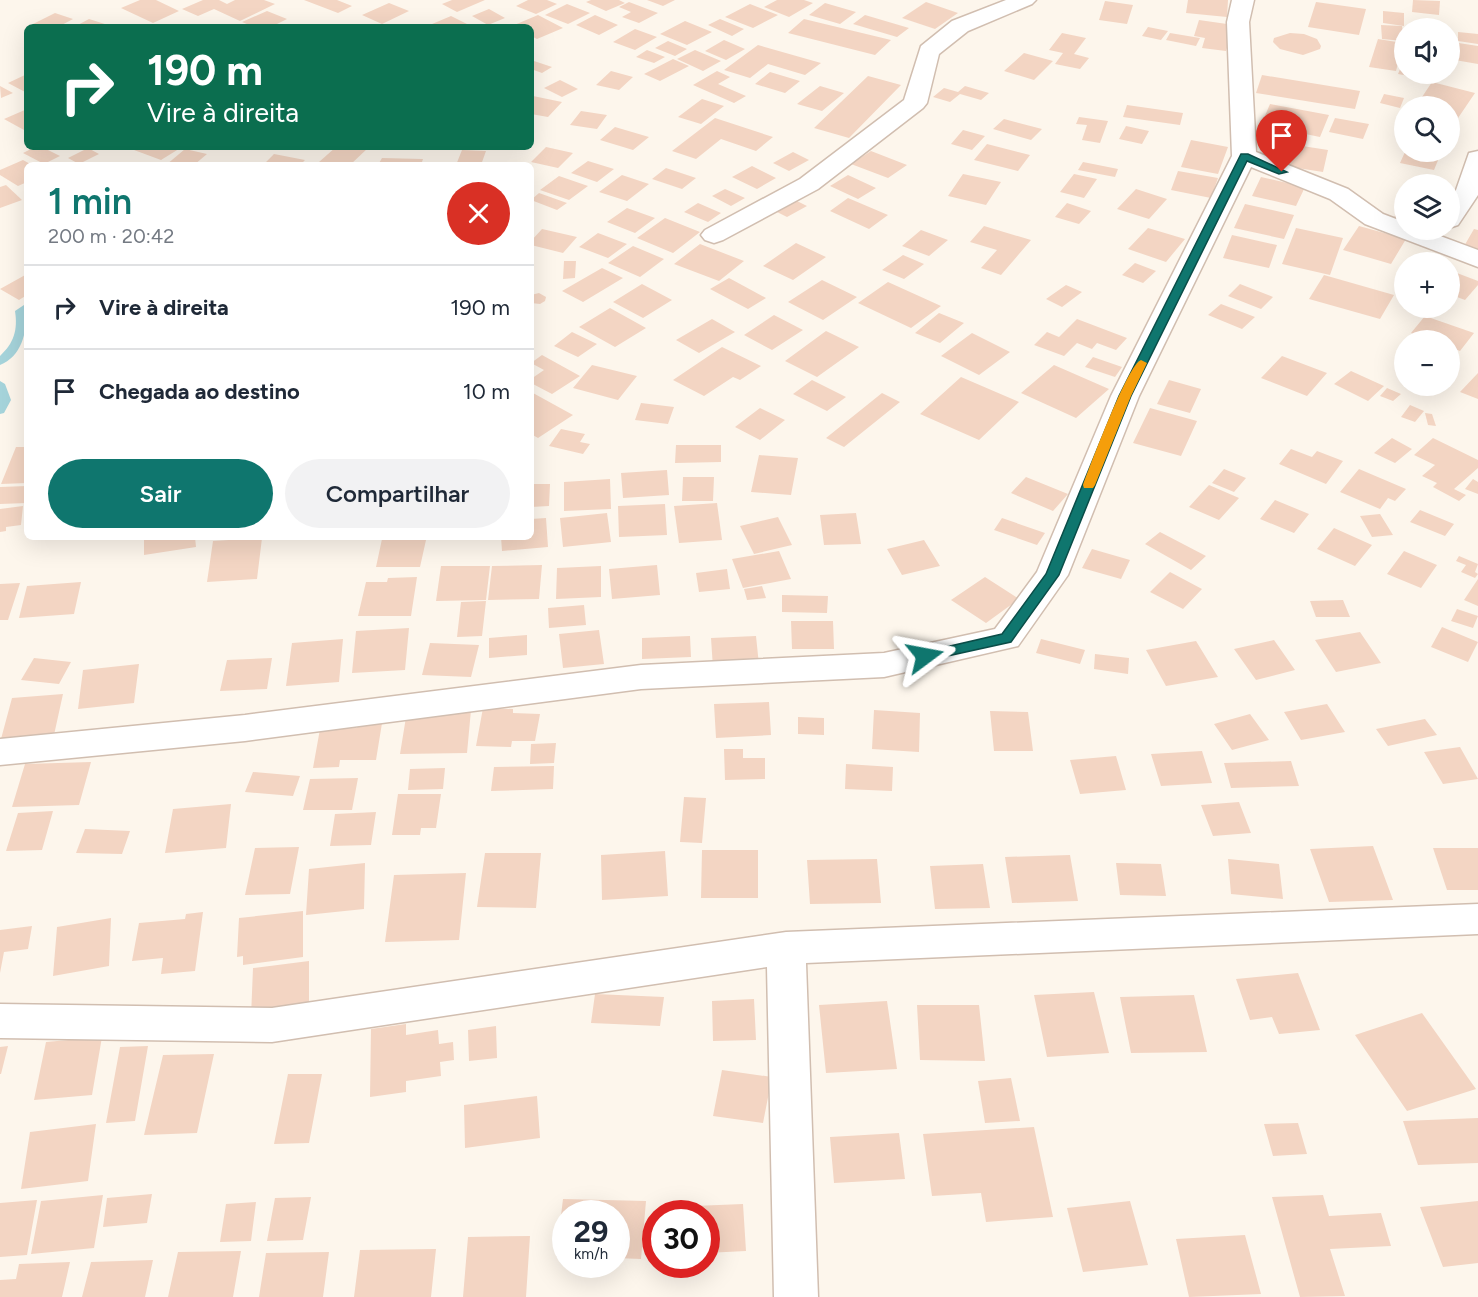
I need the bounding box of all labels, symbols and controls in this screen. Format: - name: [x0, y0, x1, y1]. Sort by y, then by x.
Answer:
- map controls: [1394, 18, 1460, 396]
- button: sound: [1394, 18, 1460, 84]
- text: 190 m: [147, 45, 263, 96]
- icon: right: [48, 48, 126, 126]
- text: Vire à direita: [147, 96, 299, 129]
- button: search: [1394, 96, 1460, 162]
- pin: [1256, 110, 1307, 172]
- icon: arrive: [1265, 119, 1298, 152]
- button: layers: [1394, 174, 1460, 240]
- text: 1 min: [48, 180, 132, 223]
- button: close: [447, 182, 510, 245]
- text: 200 m · 20:42: [48, 224, 174, 248]
- button: +: [1394, 252, 1460, 318]
- icon: right: [48, 291, 81, 324]
- text: Vire à direita: [99, 294, 229, 321]
- text: 190 m: [450, 294, 510, 321]
- button: −: [1394, 330, 1460, 396]
- icon: arrive: [48, 375, 81, 408]
- text: Chegada ao destino: [99, 378, 300, 405]
- text: 10 m: [463, 378, 510, 405]
- button: Sair: [48, 459, 273, 528]
- button: Compartilhar: [285, 459, 510, 528]
- position arrow: [893, 624, 957, 688]
- speed limit sign: 30: [642, 1200, 720, 1278]
- text: 29: [574, 1213, 608, 1250]
- text: km/h: [574, 1245, 608, 1263]

